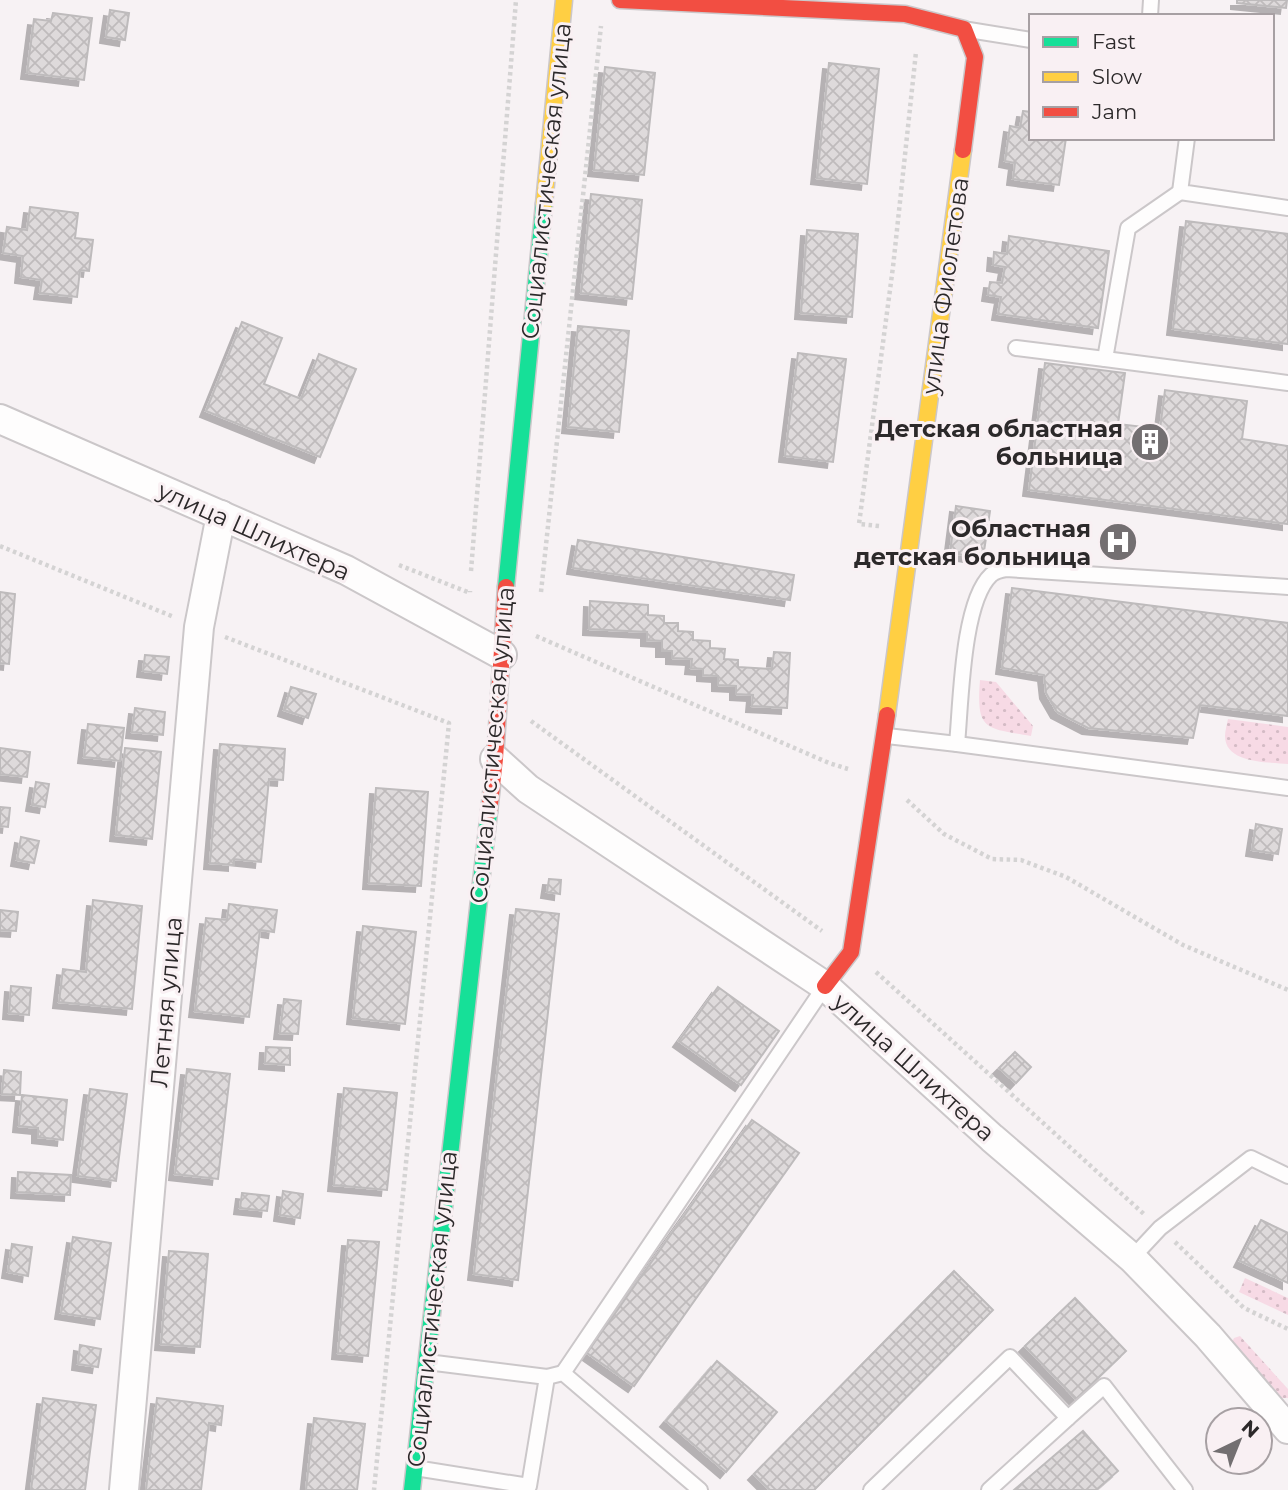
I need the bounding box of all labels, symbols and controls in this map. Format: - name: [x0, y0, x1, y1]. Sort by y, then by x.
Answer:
- legend: [1029, 14, 1274, 140]
- street label: Социалистическая улица: [515, 21, 577, 341]
- text: Fast: [1092, 29, 1136, 54]
- text: Slow: [1092, 64, 1142, 89]
- text: Jam: [1091, 99, 1137, 124]
- street label: улица Фиолетова: [915, 176, 975, 397]
- place label: Детская областная больница: [875, 414, 1123, 471]
- building icon: Детская областная больница: [1129, 421, 1171, 463]
- street label: улица Шлихтера: [152, 475, 355, 586]
- place label: Областная детская больница: [854, 514, 1091, 571]
- hospital icon: Областная детская больница: [1097, 521, 1139, 563]
- street label: Социалистическая улица: [464, 585, 520, 905]
- street label: Летняя улица: [144, 916, 188, 1088]
- street label: улица Шлихтера: [826, 986, 1001, 1147]
- street label: Социалистическая улица: [401, 1149, 463, 1469]
- north arrow: [1204, 1406, 1274, 1476]
- text: N: [1237, 1415, 1264, 1443]

